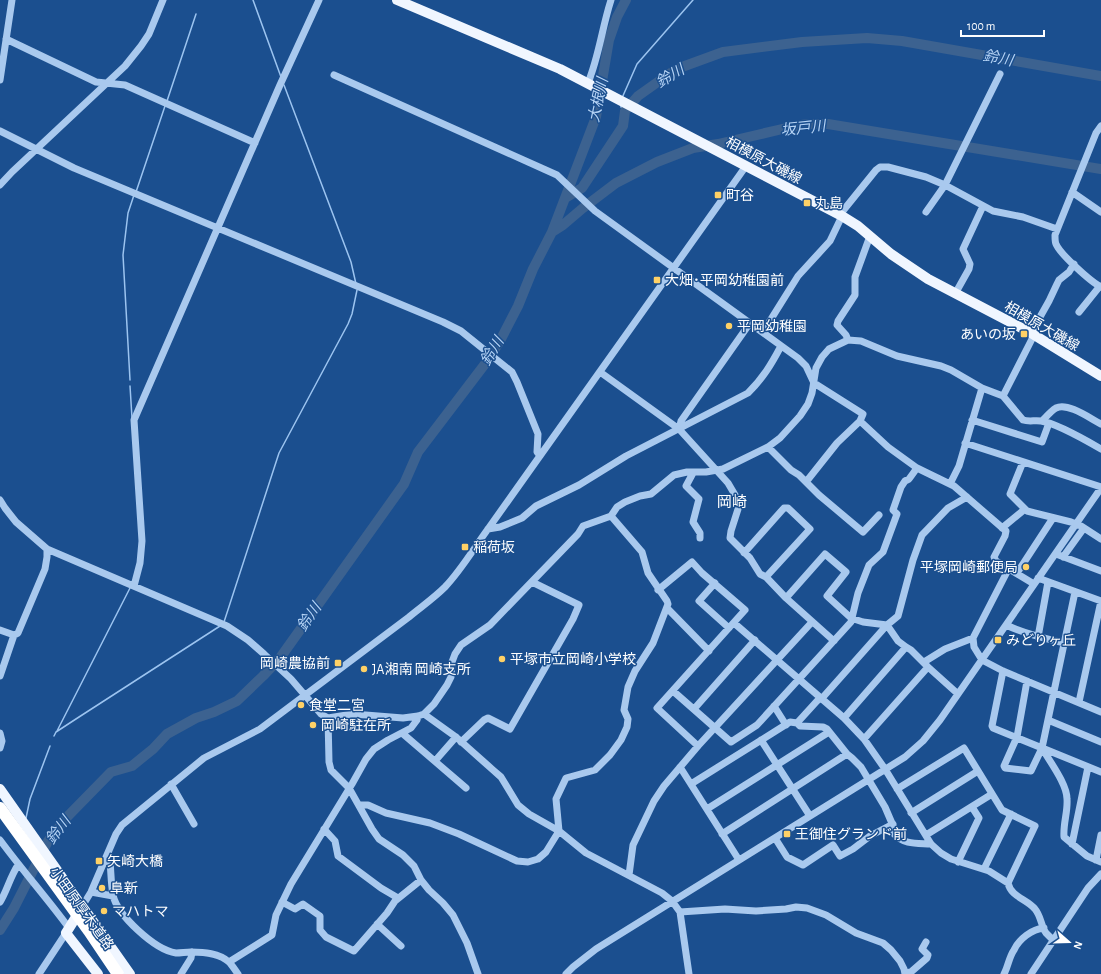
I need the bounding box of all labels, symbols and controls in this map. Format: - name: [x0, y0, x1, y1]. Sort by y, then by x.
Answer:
- scale bar: [961, 12, 1044, 38]
- text: 100 m: [967, 20, 995, 32]
- water label: 鈴川: [982, 48, 1016, 69]
- water label: 鈴川: [653, 60, 689, 91]
- water label: 大根川: [585, 74, 611, 124]
- water label: 坂戸川: [780, 117, 828, 138]
- street label: 相模原大磯線: [723, 134, 804, 187]
- place label: 町谷: [726, 188, 754, 203]
- marker: 町谷: [713, 190, 723, 200]
- place label: 丸島: [815, 196, 843, 211]
- marker: 丸島: [802, 198, 812, 208]
- place label: 大畑･平岡幼稚園前: [665, 272, 784, 288]
- marker: 大畑･平岡幼稚園前: [652, 275, 662, 285]
- street label: 相模原大磯線: [1002, 299, 1082, 354]
- place label: 平岡幼稚園: [737, 319, 807, 334]
- marker: 平岡幼稚園: [724, 321, 734, 331]
- place label: あいの坂: [960, 327, 1016, 342]
- marker: あいの坂: [1019, 329, 1029, 339]
- water label: 鈴川: [477, 332, 508, 368]
- district label: 岡崎: [717, 494, 747, 510]
- place label: 稲荷坂: [473, 540, 515, 555]
- marker: 稲荷坂: [460, 542, 470, 552]
- place label: 平塚岡崎郵便局: [920, 560, 1018, 575]
- marker: 平塚岡崎郵便局: [1021, 562, 1031, 572]
- water label: 鈴川: [294, 598, 325, 634]
- place label: みどりヶ丘: [1006, 633, 1076, 648]
- marker: みどりヶ丘: [993, 635, 1003, 645]
- place label: 平塚市立岡崎小学校: [510, 652, 636, 667]
- marker: 平塚市立岡崎小学校: [497, 654, 507, 664]
- place label: 岡崎農協前: [260, 655, 330, 671]
- marker: 岡崎農協前: [333, 658, 343, 668]
- place label: JA湘南 岡崎支所: [372, 662, 471, 677]
- marker: JA湘南 岡崎支所: [359, 664, 369, 674]
- place label: 食堂二宮: [309, 698, 365, 713]
- marker: 食堂二宮: [296, 700, 306, 710]
- place label: 岡崎駐在所: [321, 718, 391, 733]
- marker: 岡崎駐在所: [308, 720, 318, 730]
- water label: 鈴川: [42, 812, 75, 847]
- place label: 王御住グランド前: [795, 826, 907, 842]
- marker: 王御住グランド前: [782, 829, 792, 839]
- place label: 矢崎大橋: [107, 854, 163, 869]
- marker: 矢崎大橋: [94, 856, 104, 866]
- street label: 小田原厚木道路: [47, 864, 116, 952]
- place label: 阜新: [110, 881, 138, 896]
- marker: 阜新: [97, 883, 107, 893]
- place label: マハトマ: [112, 905, 168, 919]
- marker: マハトマ: [99, 906, 109, 916]
- north arrow: [1049, 922, 1089, 962]
- text: N: [1071, 940, 1084, 951]

